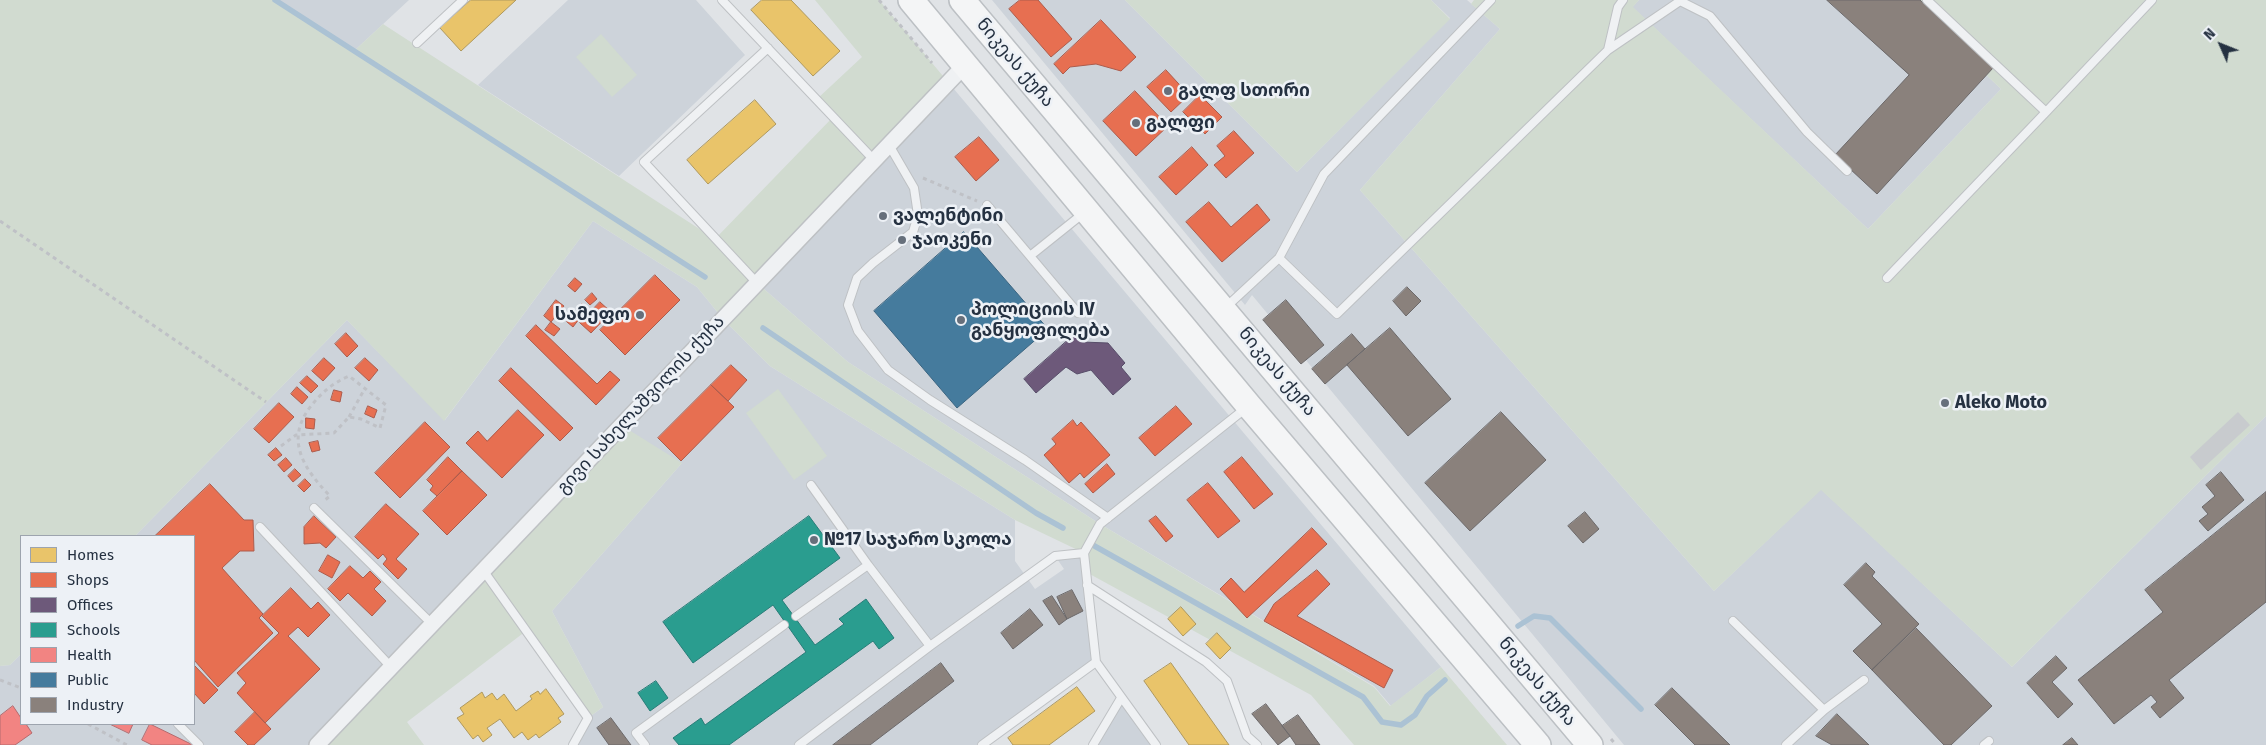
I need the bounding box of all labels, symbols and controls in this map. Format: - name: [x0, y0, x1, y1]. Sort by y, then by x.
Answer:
- street label: ნიკეას ქუჩა: [972, 14, 1058, 112]
- north arrow: [2196, 20, 2246, 70]
- text: N: [2201, 25, 2219, 43]
- place label: გალფ სთორი: [1178, 80, 1310, 102]
- marker: გალფ სთორი: [1162, 85, 1174, 97]
- place label: გალფი: [1146, 112, 1215, 134]
- marker: გალფი: [1130, 117, 1142, 129]
- place label: ვალენტინი: [893, 205, 1003, 227]
- marker: ვალენტინი: [877, 210, 889, 222]
- place label: ჯაოკენი: [912, 229, 992, 251]
- marker: ჯაოკენი: [896, 234, 908, 246]
- place label: პოლიციის IV განყოფილება: [971, 299, 1110, 342]
- place label: სამეფო: [555, 304, 630, 326]
- marker: სამეფო: [634, 309, 646, 321]
- street label: გივი სახელაშვილის ქუჩა: [553, 311, 729, 499]
- marker: პოლიციის IV განყოფილება: [955, 314, 967, 326]
- street label: ნიკეას ქუჩა: [1234, 323, 1320, 421]
- place label: Aleko Moto: [1955, 392, 2047, 414]
- marker: Aleko Moto: [1939, 397, 1951, 409]
- place label: №17 საჯარო სკოლა: [824, 529, 1012, 551]
- marker: №17 საჯარო სკოლა: [808, 534, 820, 546]
- legend: [20, 535, 195, 725]
- text: Homes: [67, 546, 114, 564]
- text: Shops: [67, 571, 109, 589]
- text: Offices: [67, 596, 113, 614]
- text: Schools: [67, 621, 120, 639]
- street label: ნიკეას ქუჩა: [1494, 633, 1580, 731]
- text: Health: [67, 646, 112, 664]
- text: Public: [67, 671, 109, 689]
- text: Industry: [67, 696, 124, 714]

